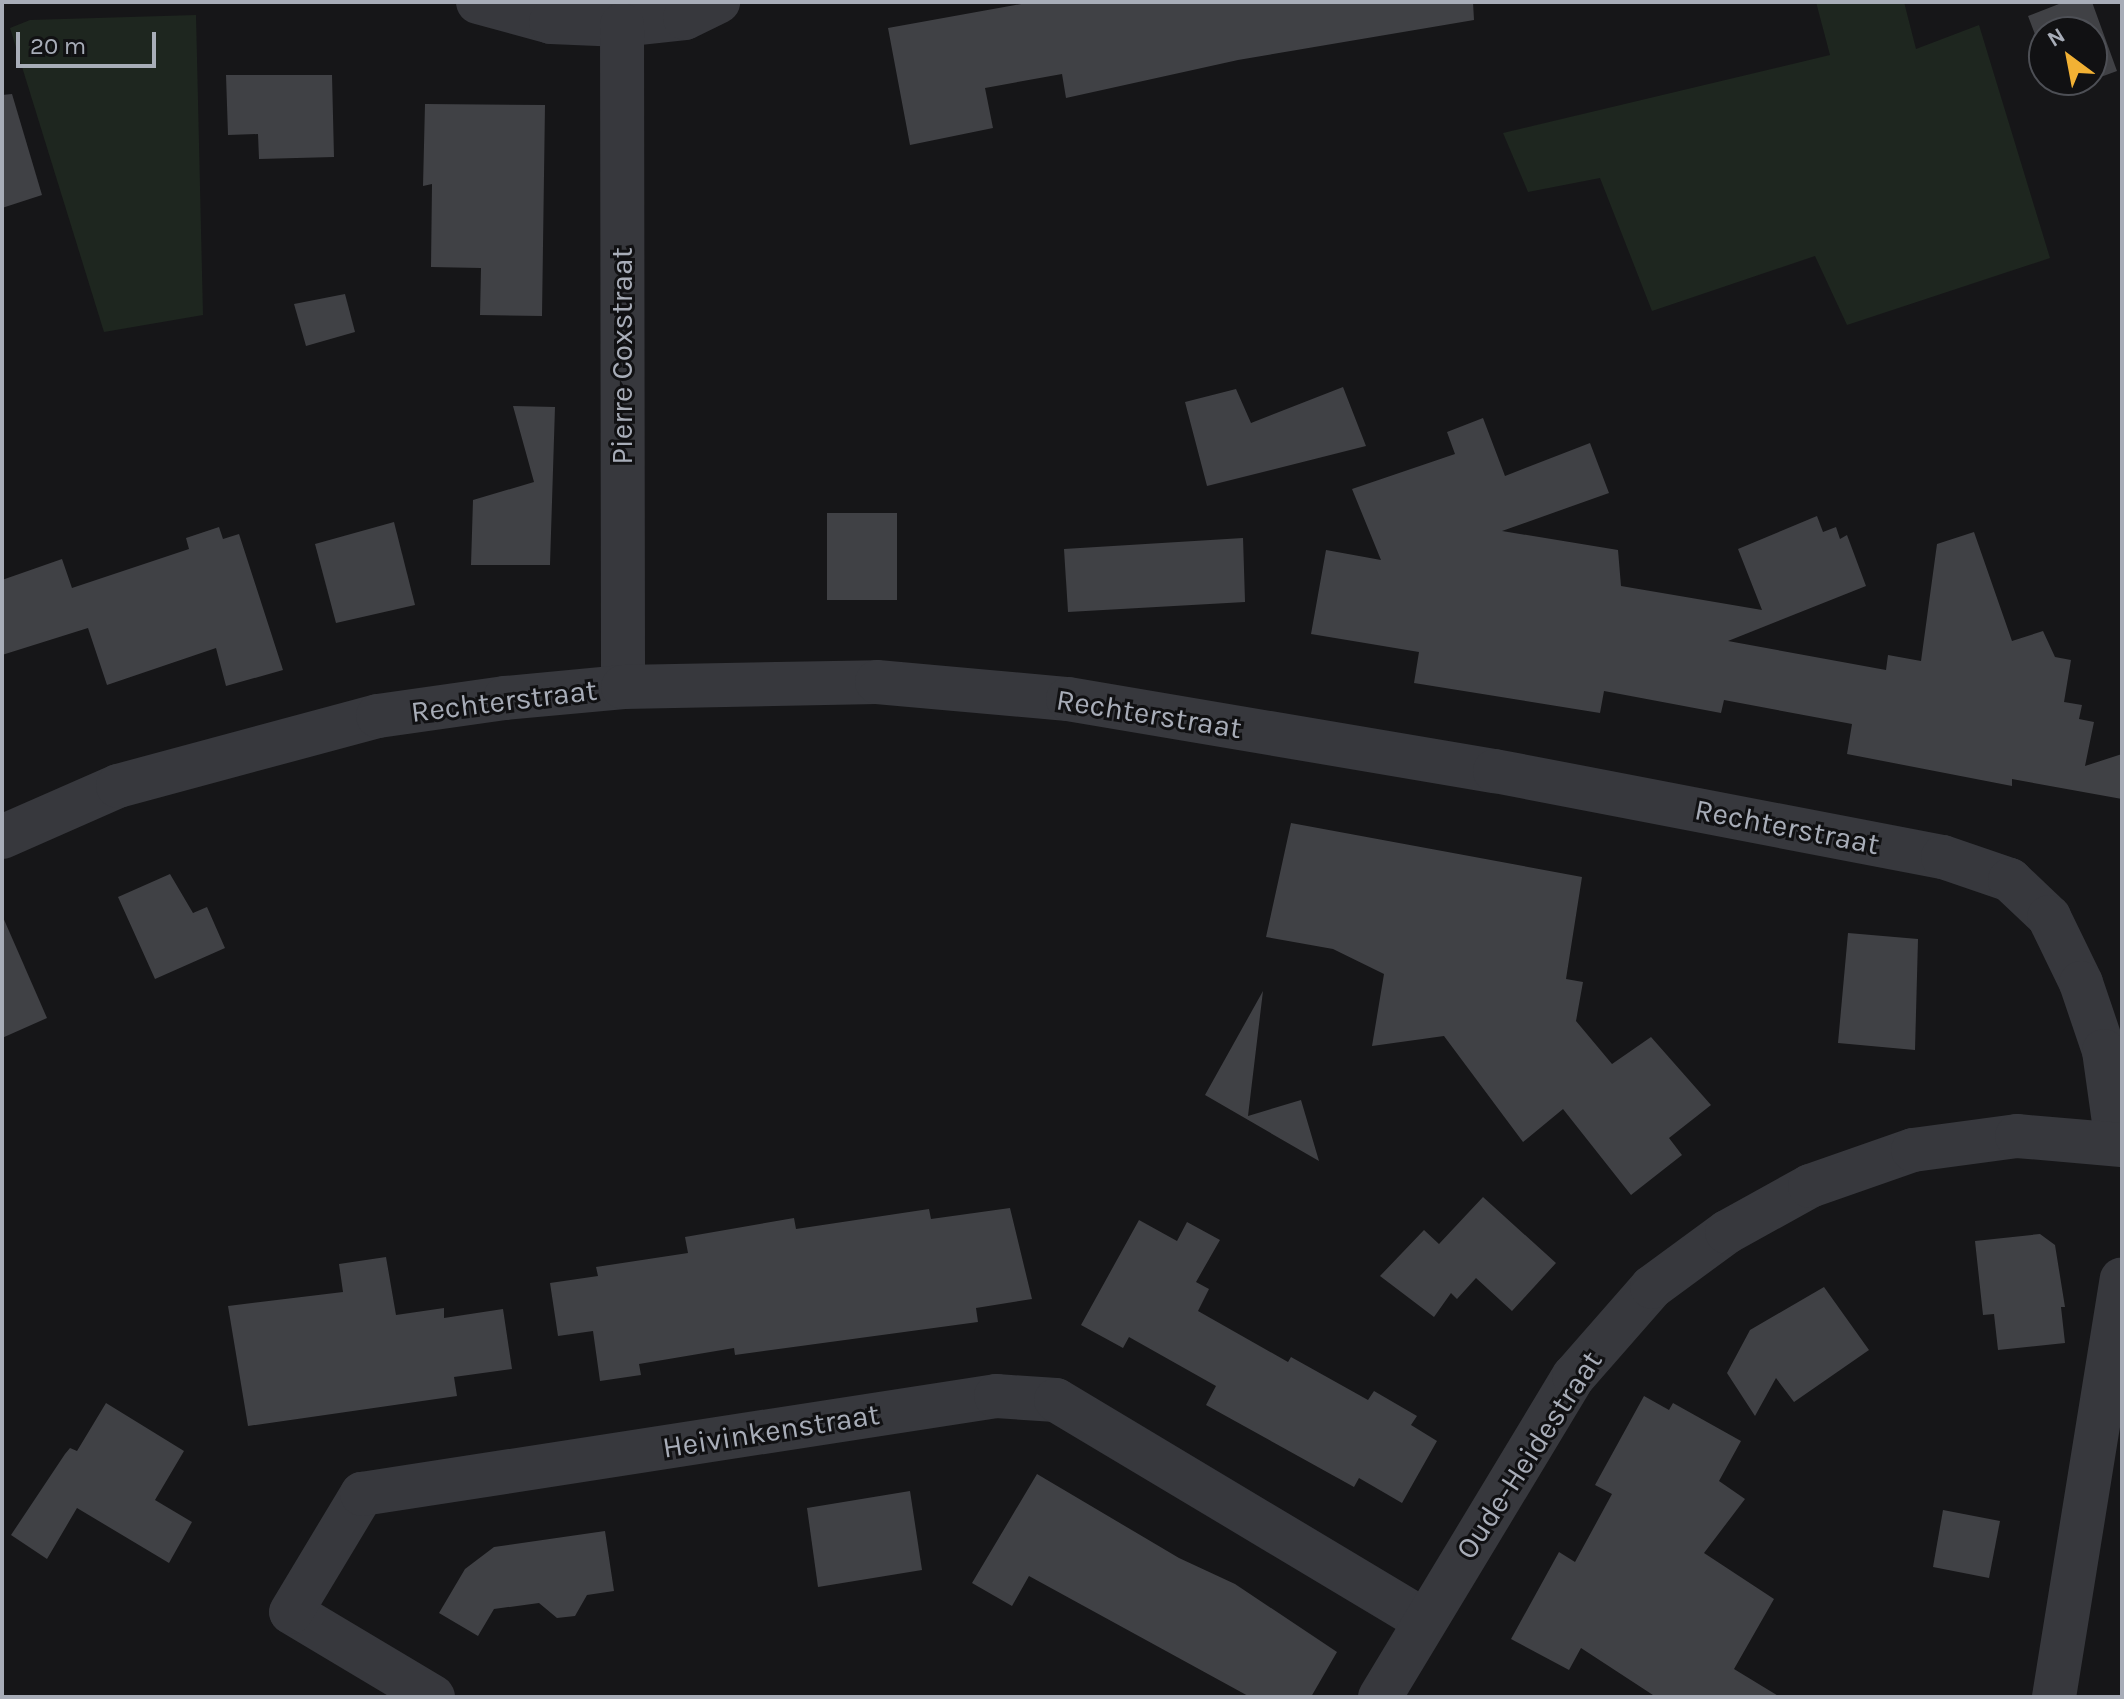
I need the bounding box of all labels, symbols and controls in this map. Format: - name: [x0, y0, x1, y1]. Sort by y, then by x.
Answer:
- scale bar: [20, 16, 160, 66]
- north arrow: [2028, 16, 2108, 96]
- text: N: [2043, 22, 2070, 53]
- text: 20 m: [30, 32, 86, 60]
- street label: Pierre Coxstraat: [604, 247, 640, 465]
- street label: Rechterstraat: [409, 672, 599, 730]
- street label: Rechterstraat: [1054, 682, 1244, 746]
- street label: Rechterstraat: [1692, 791, 1882, 863]
- street label: Oude-Heidestraat: [1448, 1344, 1610, 1566]
- street label: Heivinkenstraat: [660, 1396, 882, 1466]

